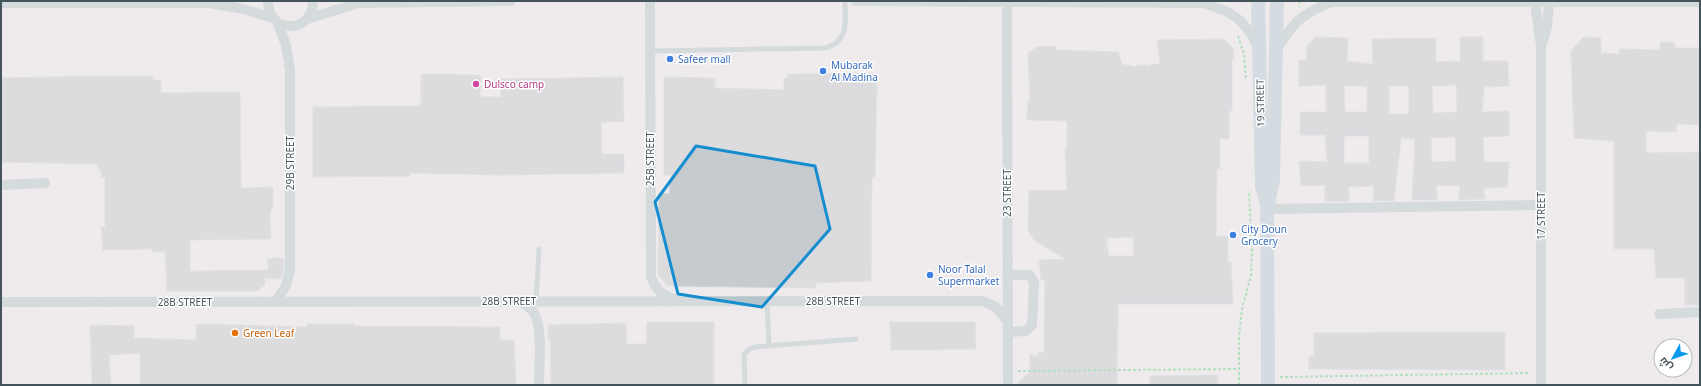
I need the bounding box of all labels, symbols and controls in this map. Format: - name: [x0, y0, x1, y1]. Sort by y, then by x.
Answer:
- place label: Safeer mall: [678, 52, 731, 66]
- marker: Safeer mall: [665, 54, 675, 64]
- place label: Mubarak Al Madina: [831, 58, 878, 84]
- marker: Mubarak Al Madina: [818, 66, 828, 76]
- place label: Dulsco camp: [484, 77, 544, 91]
- street label: 19 STREET: [1253, 78, 1267, 127]
- marker: Dulsco camp: [471, 79, 481, 89]
- street label: 25B STREET: [643, 131, 657, 186]
- street label: 29B STREET: [283, 135, 297, 190]
- street label: 23 STREET: [1000, 169, 1014, 217]
- street label: 17 STREET: [1534, 192, 1548, 240]
- place label: City Doun Grocery: [1241, 222, 1287, 248]
- marker: City Doun Grocery: [1228, 230, 1238, 240]
- place label: Noor Talal Supermarket: [938, 262, 1000, 288]
- marker: Noor Talal Supermarket: [925, 270, 935, 280]
- street label: 28B STREET: [482, 294, 537, 308]
- street label: 28B STREET: [806, 294, 861, 308]
- street label: 28B STREET: [158, 295, 213, 309]
- place label: Green Leaf: [243, 326, 295, 340]
- marker: Green Leaf: [230, 328, 240, 338]
- north arrow: [1653, 338, 1693, 378]
- text: ش: [1655, 355, 1675, 375]

